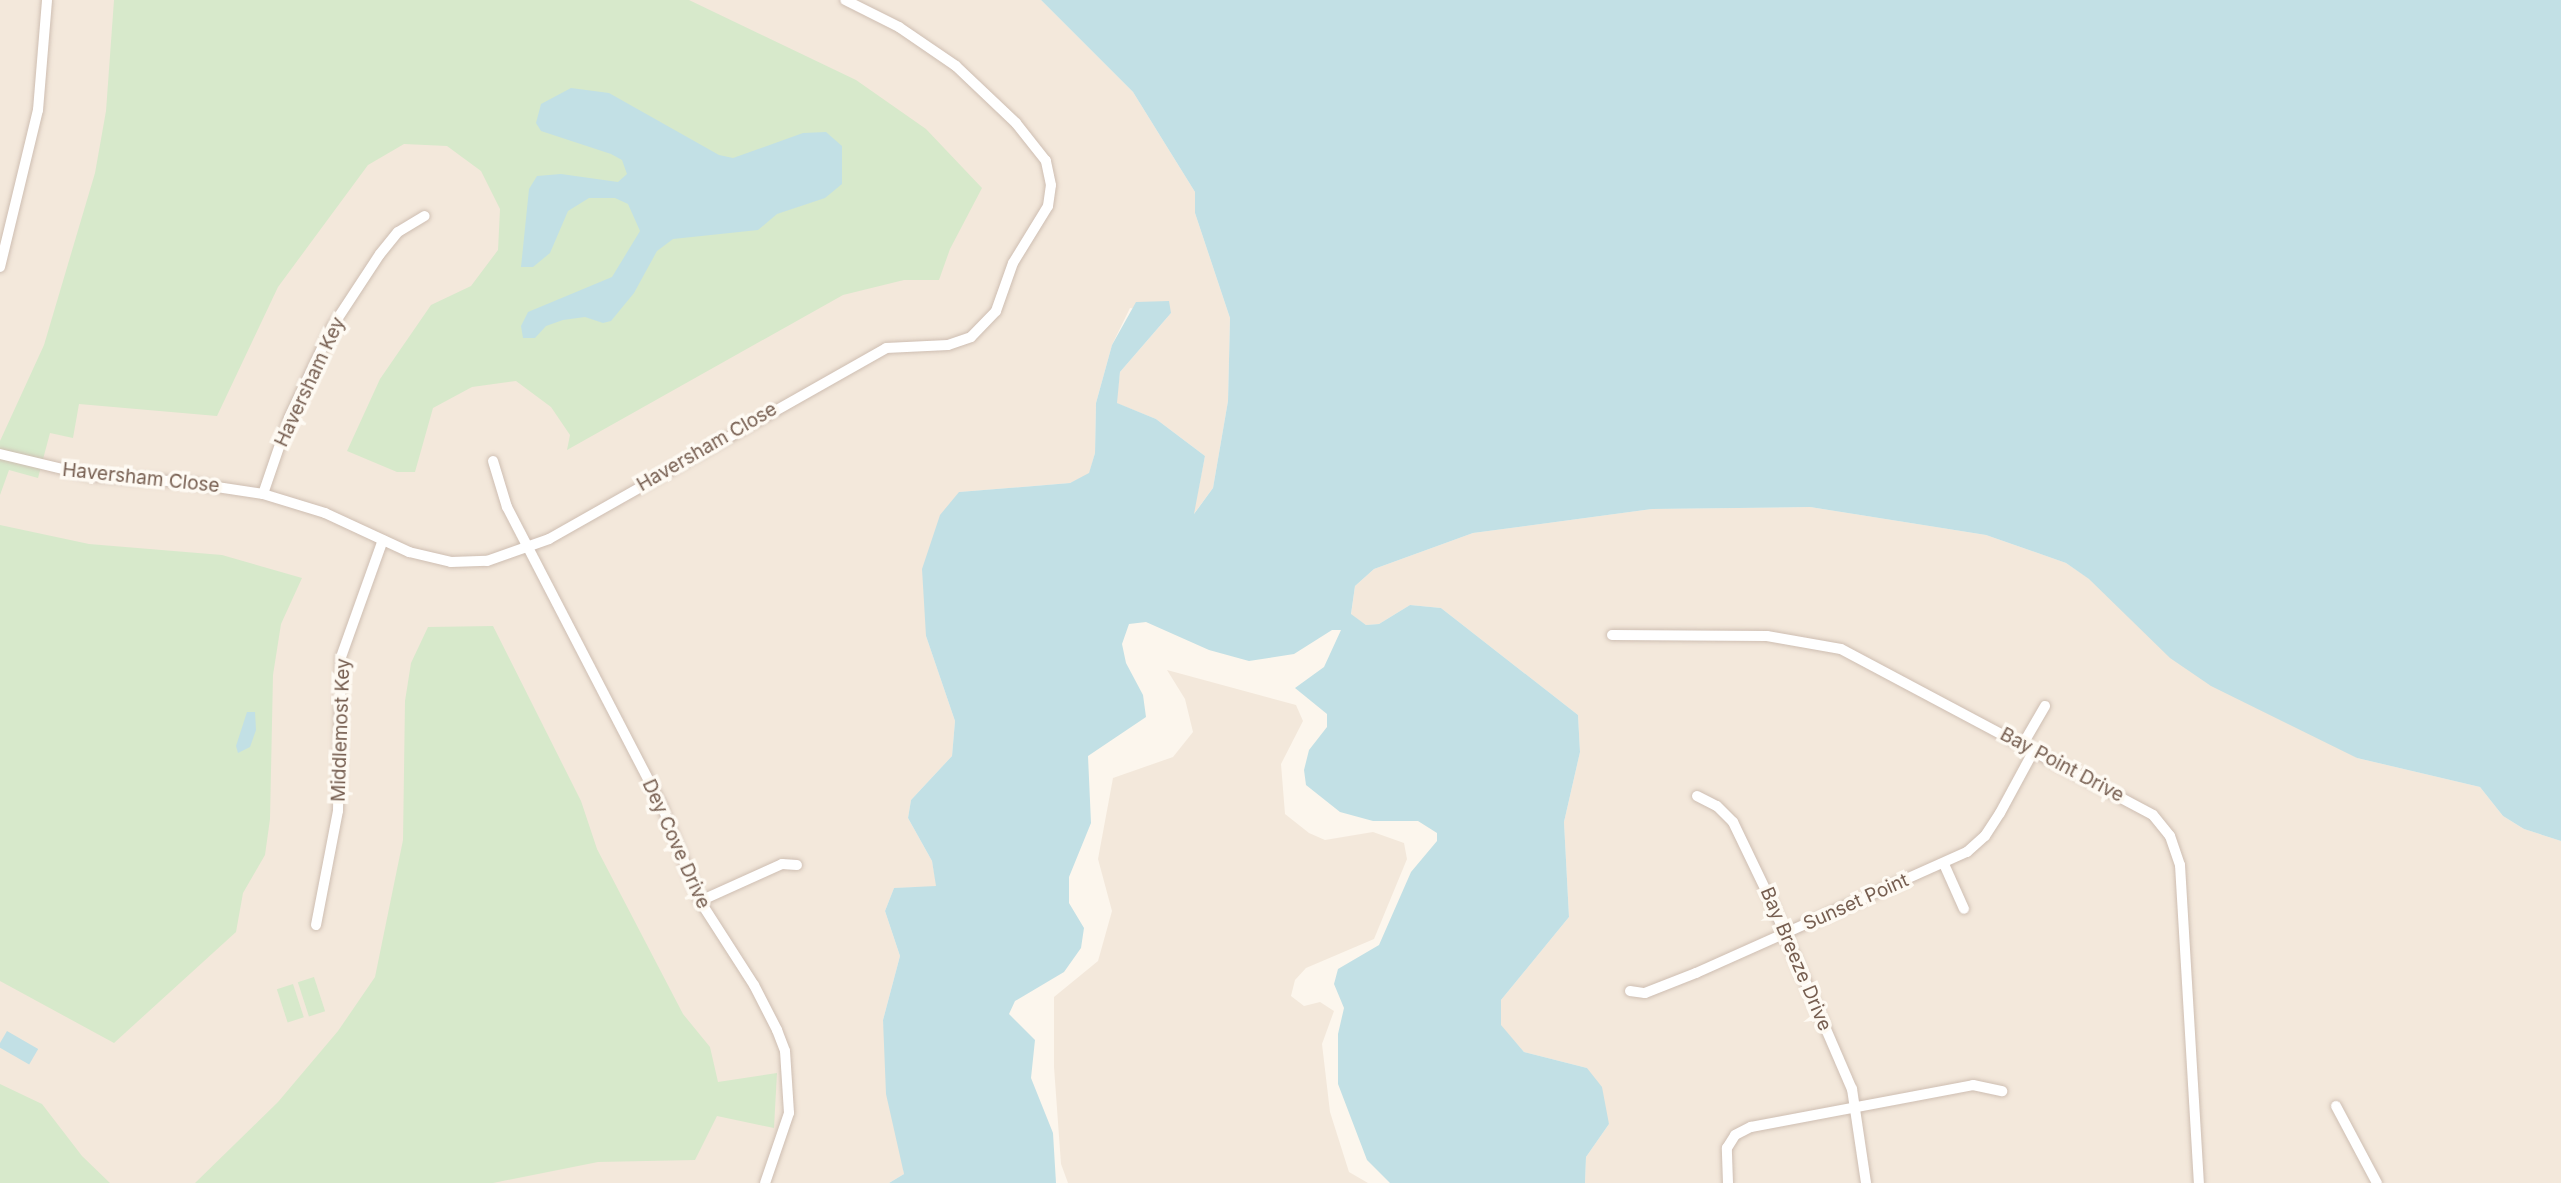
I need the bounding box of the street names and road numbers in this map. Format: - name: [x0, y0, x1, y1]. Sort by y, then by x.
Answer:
- street label: Haversham Key: [270, 314, 350, 450]
- street label: Haversham Close: [633, 398, 781, 496]
- street label: Haversham Close: [61, 458, 221, 498]
- street label: Middlemost Key: [327, 658, 355, 802]
- street label: Bay Point Drive: [1996, 723, 2128, 807]
- street label: Dey Cove Drive: [637, 776, 715, 912]
- street label: Sunset Point: [1800, 869, 1912, 935]
- street label: Bay Breeze Drive: [1755, 884, 1837, 1034]

